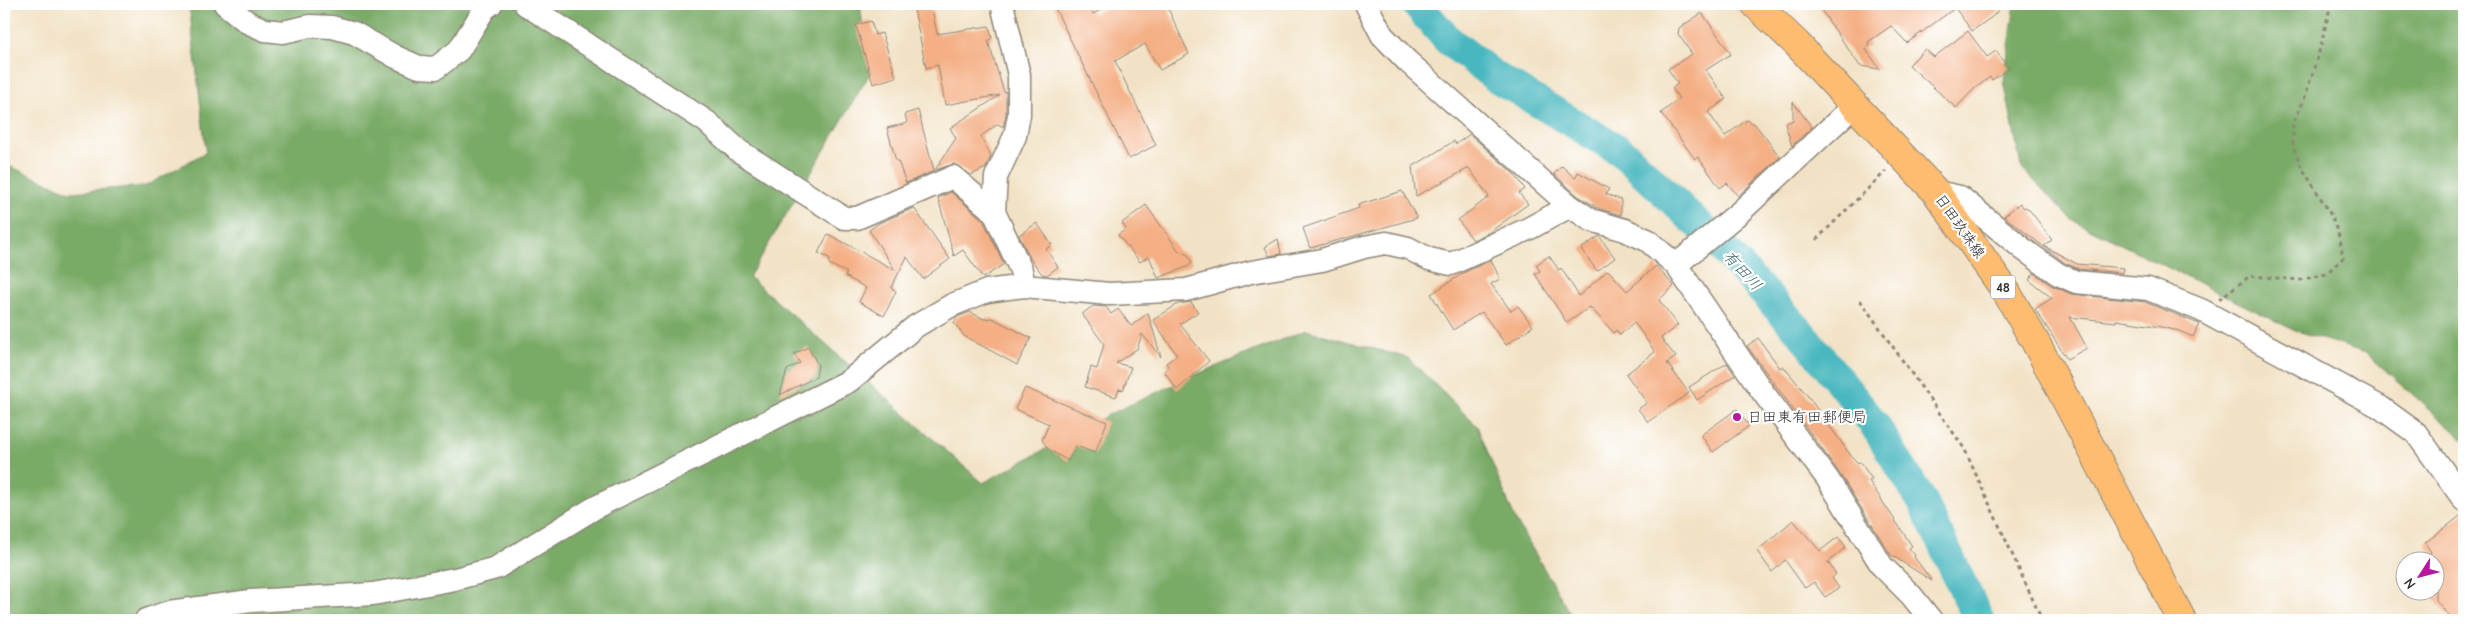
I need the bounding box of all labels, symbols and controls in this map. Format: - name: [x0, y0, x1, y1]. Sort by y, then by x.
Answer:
- street label: 日田玖珠線: [1931, 190, 1989, 262]
- water label: 有田川: [1719, 247, 1765, 294]
- road number: 48: [1990, 276, 2016, 298]
- place label: 日田東有田郵便局: [1747, 408, 1867, 426]
- marker: 日田東有田郵便局: [1731, 411, 1743, 423]
- north arrow: [2396, 552, 2446, 602]
- text: N: [2400, 575, 2419, 592]

